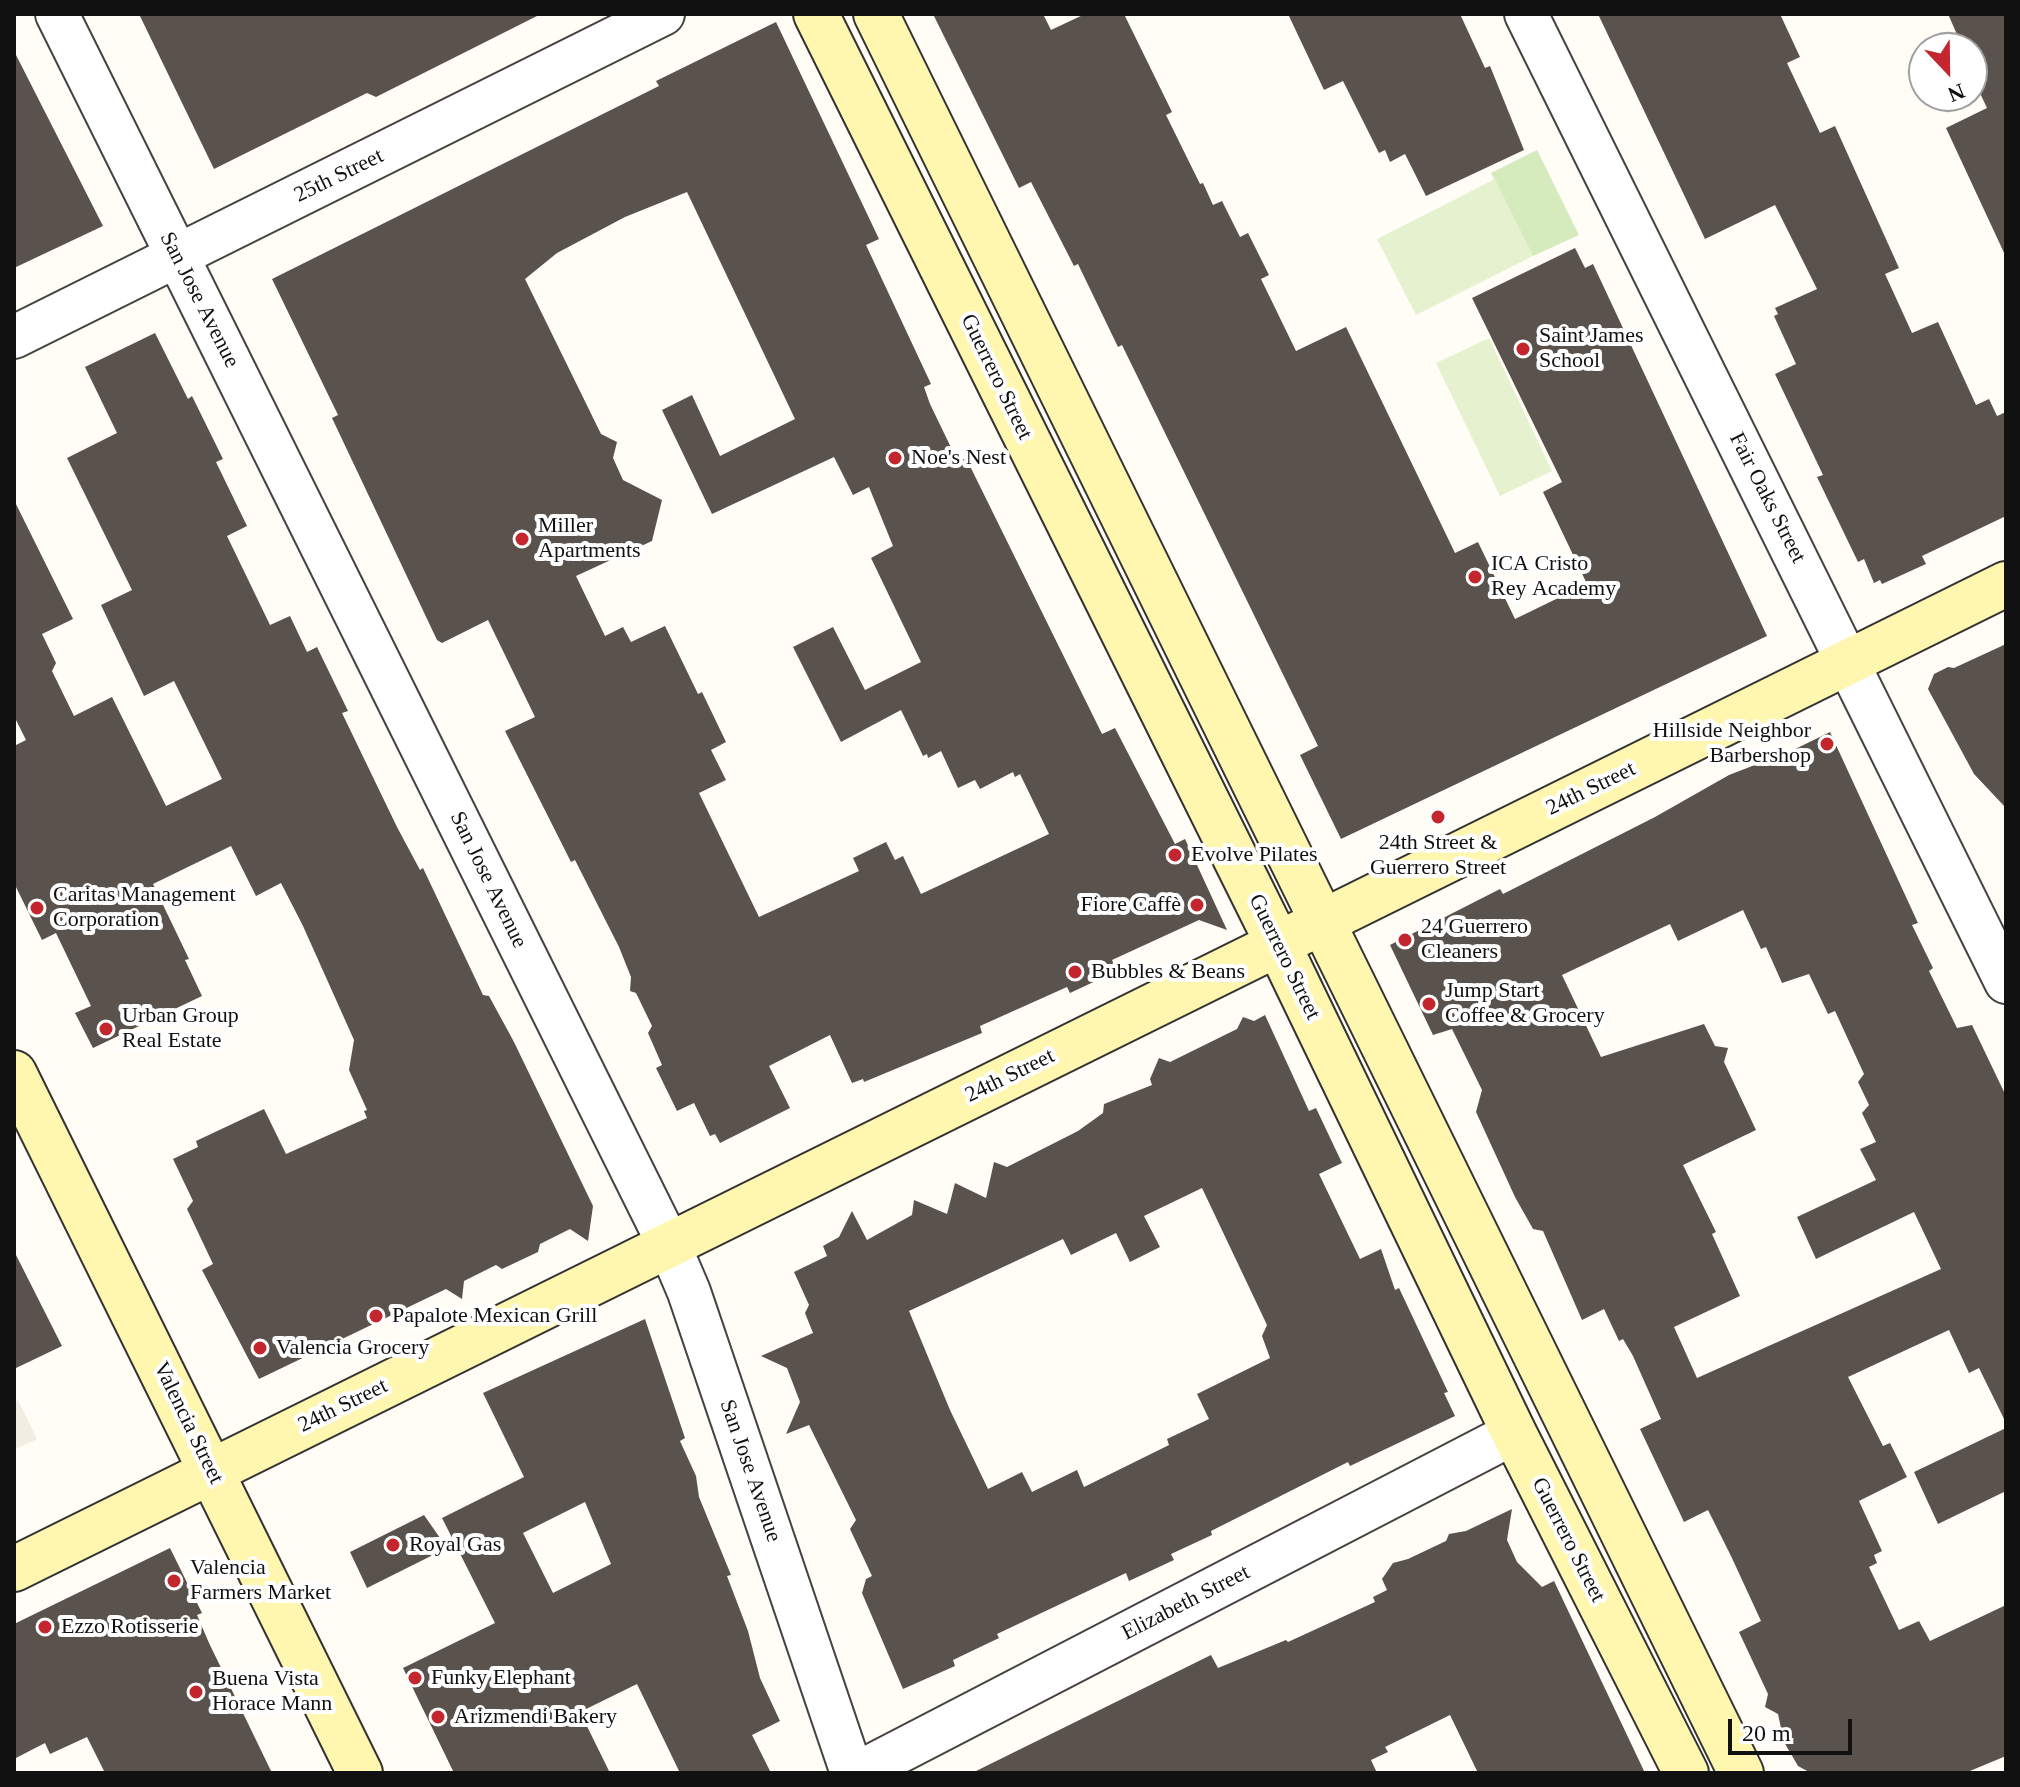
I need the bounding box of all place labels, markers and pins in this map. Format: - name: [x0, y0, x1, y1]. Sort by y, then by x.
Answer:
- place label: Saint James School: [1539, 323, 1643, 374]
- marker: Saint James School: [1514, 340, 1532, 358]
- place label: Noe's Nest: [911, 445, 1006, 471]
- marker: Noe's Nest: [886, 449, 904, 467]
- place label: Miller Apartments: [538, 513, 641, 564]
- marker: Miller Apartments: [513, 530, 531, 548]
- place label: ICA Cristo Rey Academy: [1491, 551, 1616, 602]
- marker: ICA Cristo Rey Academy: [1466, 568, 1484, 586]
- place label: Hillside Neighbor Barbershop: [1653, 718, 1811, 770]
- marker: Hillside Neighbor Barbershop: [1818, 735, 1836, 753]
- marker: 24th Street & Guerrero Street: [1429, 808, 1447, 826]
- place label: 24th Street & Guerrero Street: [1370, 830, 1506, 882]
- place label: Evolve Pilates: [1191, 842, 1317, 868]
- marker: Evolve Pilates: [1166, 846, 1184, 864]
- place label: Caritas Management Corporation: [53, 882, 236, 934]
- place label: Fiore Caffè: [1081, 892, 1181, 918]
- marker: Fiore Caffè: [1188, 896, 1206, 914]
- marker: Caritas Management Corporation: [28, 899, 46, 917]
- place label: 24 Guerrero Cleaners: [1421, 914, 1528, 966]
- marker: 24 Guerrero Cleaners: [1396, 931, 1414, 949]
- place label: Bubbles & Beans: [1091, 959, 1245, 985]
- marker: Bubbles & Beans: [1066, 963, 1084, 981]
- place label: Jump Start Coffee & Grocery: [1445, 978, 1605, 1030]
- marker: Jump Start Coffee & Grocery: [1420, 995, 1438, 1013]
- place label: Urban Group Real Estate: [122, 1003, 239, 1054]
- marker: Urban Group Real Estate: [97, 1020, 115, 1038]
- place label: Papalote Mexican Grill: [392, 1303, 597, 1329]
- marker: Papalote Mexican Grill: [367, 1307, 385, 1325]
- place label: Valencia Grocery: [276, 1335, 429, 1361]
- marker: Valencia Grocery: [251, 1339, 269, 1357]
- place label: Royal Gas: [409, 1532, 501, 1558]
- marker: Royal Gas: [384, 1536, 402, 1554]
- place label: Valencia Farmers Market: [190, 1555, 331, 1606]
- marker: Valencia Farmers Market: [165, 1572, 183, 1590]
- place label: Ezzo Rotisserie: [61, 1614, 198, 1640]
- marker: Ezzo Rotisserie: [36, 1618, 54, 1636]
- place label: Funky Elephant: [431, 1665, 571, 1691]
- place label: Buena Vista Horace Mann: [212, 1666, 332, 1718]
- marker: Funky Elephant: [406, 1669, 424, 1687]
- marker: Buena Vista Horace Mann: [187, 1683, 205, 1701]
- place label: Arizmendi Bakery: [454, 1704, 617, 1730]
- marker: Arizmendi Bakery: [429, 1708, 447, 1726]

